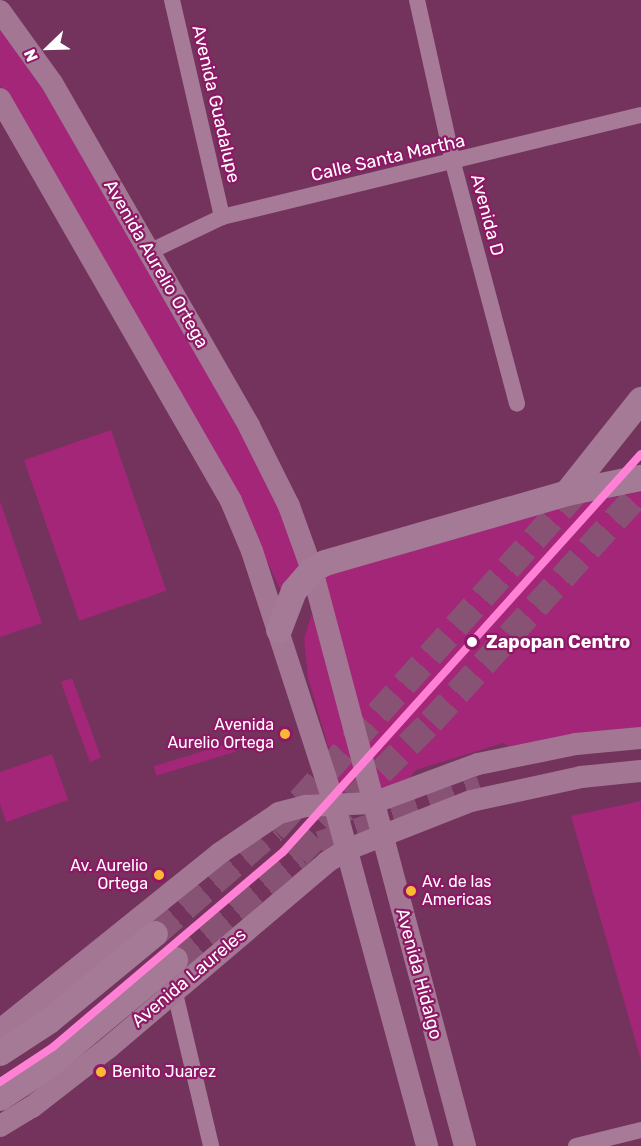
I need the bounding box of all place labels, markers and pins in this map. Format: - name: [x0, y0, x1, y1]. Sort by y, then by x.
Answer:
- place label: Zapopan Centro: [486, 631, 630, 653]
- marker: Zapopan Centro: [463, 633, 481, 651]
- place label: Avenida Aurelio Ortega: [167, 715, 274, 753]
- marker: Avenida Aurelio Ortega: [279, 728, 291, 740]
- place label: Av. Aurelio Ortega: [70, 856, 148, 894]
- marker: Av. Aurelio Ortega: [153, 869, 165, 881]
- place label: Av. de las Americas: [422, 872, 492, 910]
- marker: Av. de las Americas: [405, 885, 417, 897]
- place label: Benito Juarez: [112, 1062, 216, 1082]
- marker: Benito Juarez: [95, 1066, 107, 1078]

